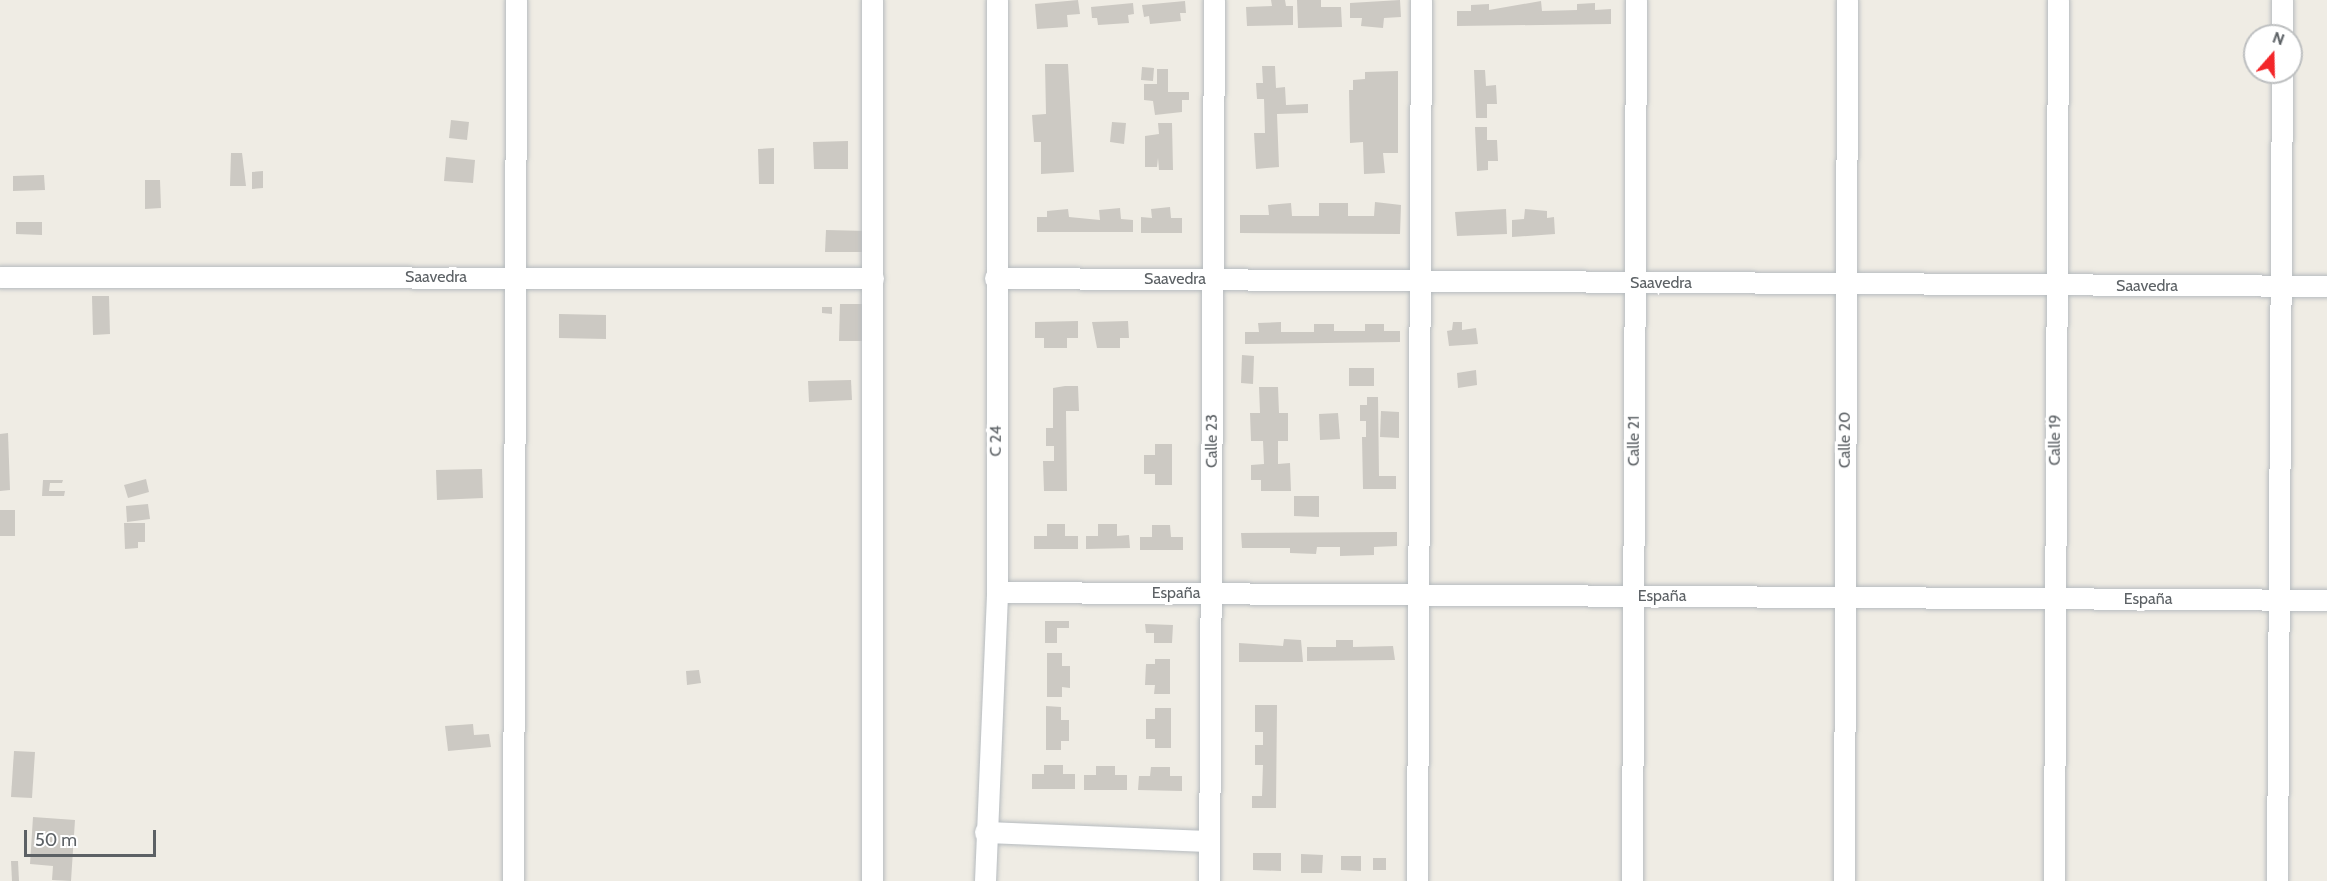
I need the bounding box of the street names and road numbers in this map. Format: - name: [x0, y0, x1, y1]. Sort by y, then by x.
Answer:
- street label: Saavedra: [405, 267, 467, 287]
- street label: Saavedra: [1144, 269, 1206, 289]
- street label: Saavedra: [1630, 273, 1692, 293]
- street label: Saavedra: [2116, 276, 2178, 296]
- street label: Calle 20: [1835, 412, 1855, 468]
- street label: Calle 23: [1202, 414, 1222, 468]
- street label: Calle 19: [2045, 414, 2065, 466]
- street label: Calle 21: [1624, 416, 1644, 466]
- street label: C 24: [986, 425, 1006, 457]
- street label: España: [1152, 583, 1200, 603]
- street label: España: [1638, 586, 1686, 606]
- street label: España: [2124, 589, 2172, 609]

